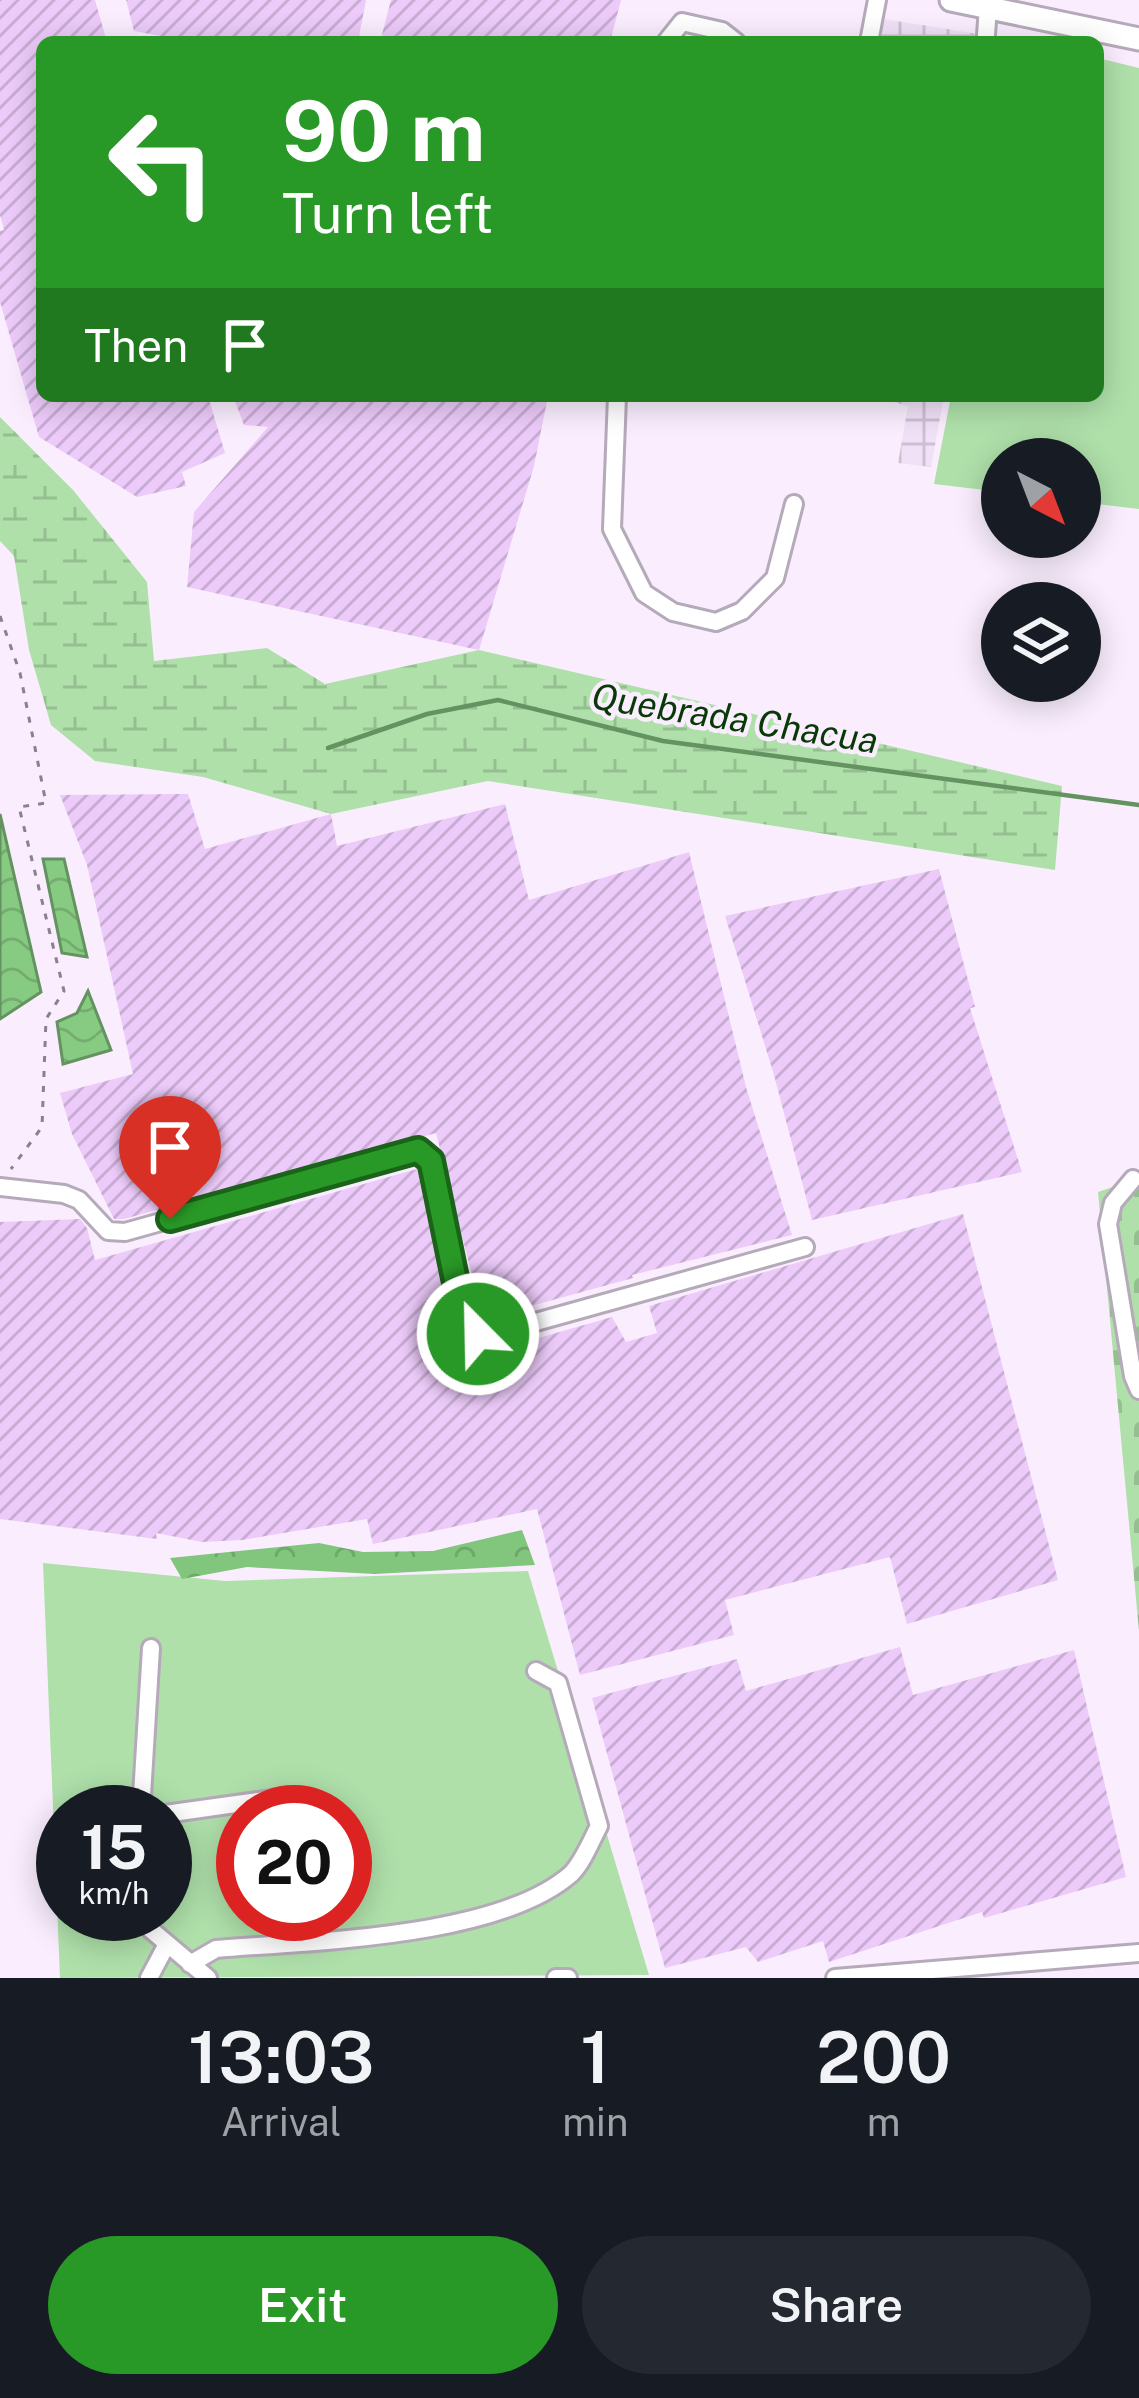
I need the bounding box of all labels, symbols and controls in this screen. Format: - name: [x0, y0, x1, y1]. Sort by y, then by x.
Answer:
- text: 90 m: [282, 81, 485, 180]
- icon: left: [84, 84, 240, 240]
- text: Turn left: [282, 182, 493, 245]
- icon: arrive: [212, 312, 278, 378]
- text: Then: [84, 319, 188, 372]
- north arrow: [981, 438, 1101, 558]
- map controls: [981, 438, 1101, 702]
- button: layers: [981, 582, 1101, 702]
- water label: Quebrada Chacua: [589, 675, 881, 761]
- pin: [119, 1096, 221, 1219]
- icon: arrive: [137, 1114, 203, 1180]
- position arrow: [415, 1271, 541, 1397]
- speed limit sign: 20: [216, 1785, 372, 1941]
- text: 15: [81, 1812, 147, 1883]
- text: km/h: [79, 1875, 149, 1911]
- text: 13:03: [188, 2015, 374, 2099]
- text: 1: [580, 2015, 610, 2099]
- text: 200: [816, 2015, 951, 2099]
- text: Arrival: [221, 2099, 341, 2145]
- text: min: [562, 2099, 628, 2145]
- text: m: [867, 2099, 901, 2145]
- button: Exit: [48, 2236, 558, 2374]
- button: Share: [582, 2236, 1091, 2374]

